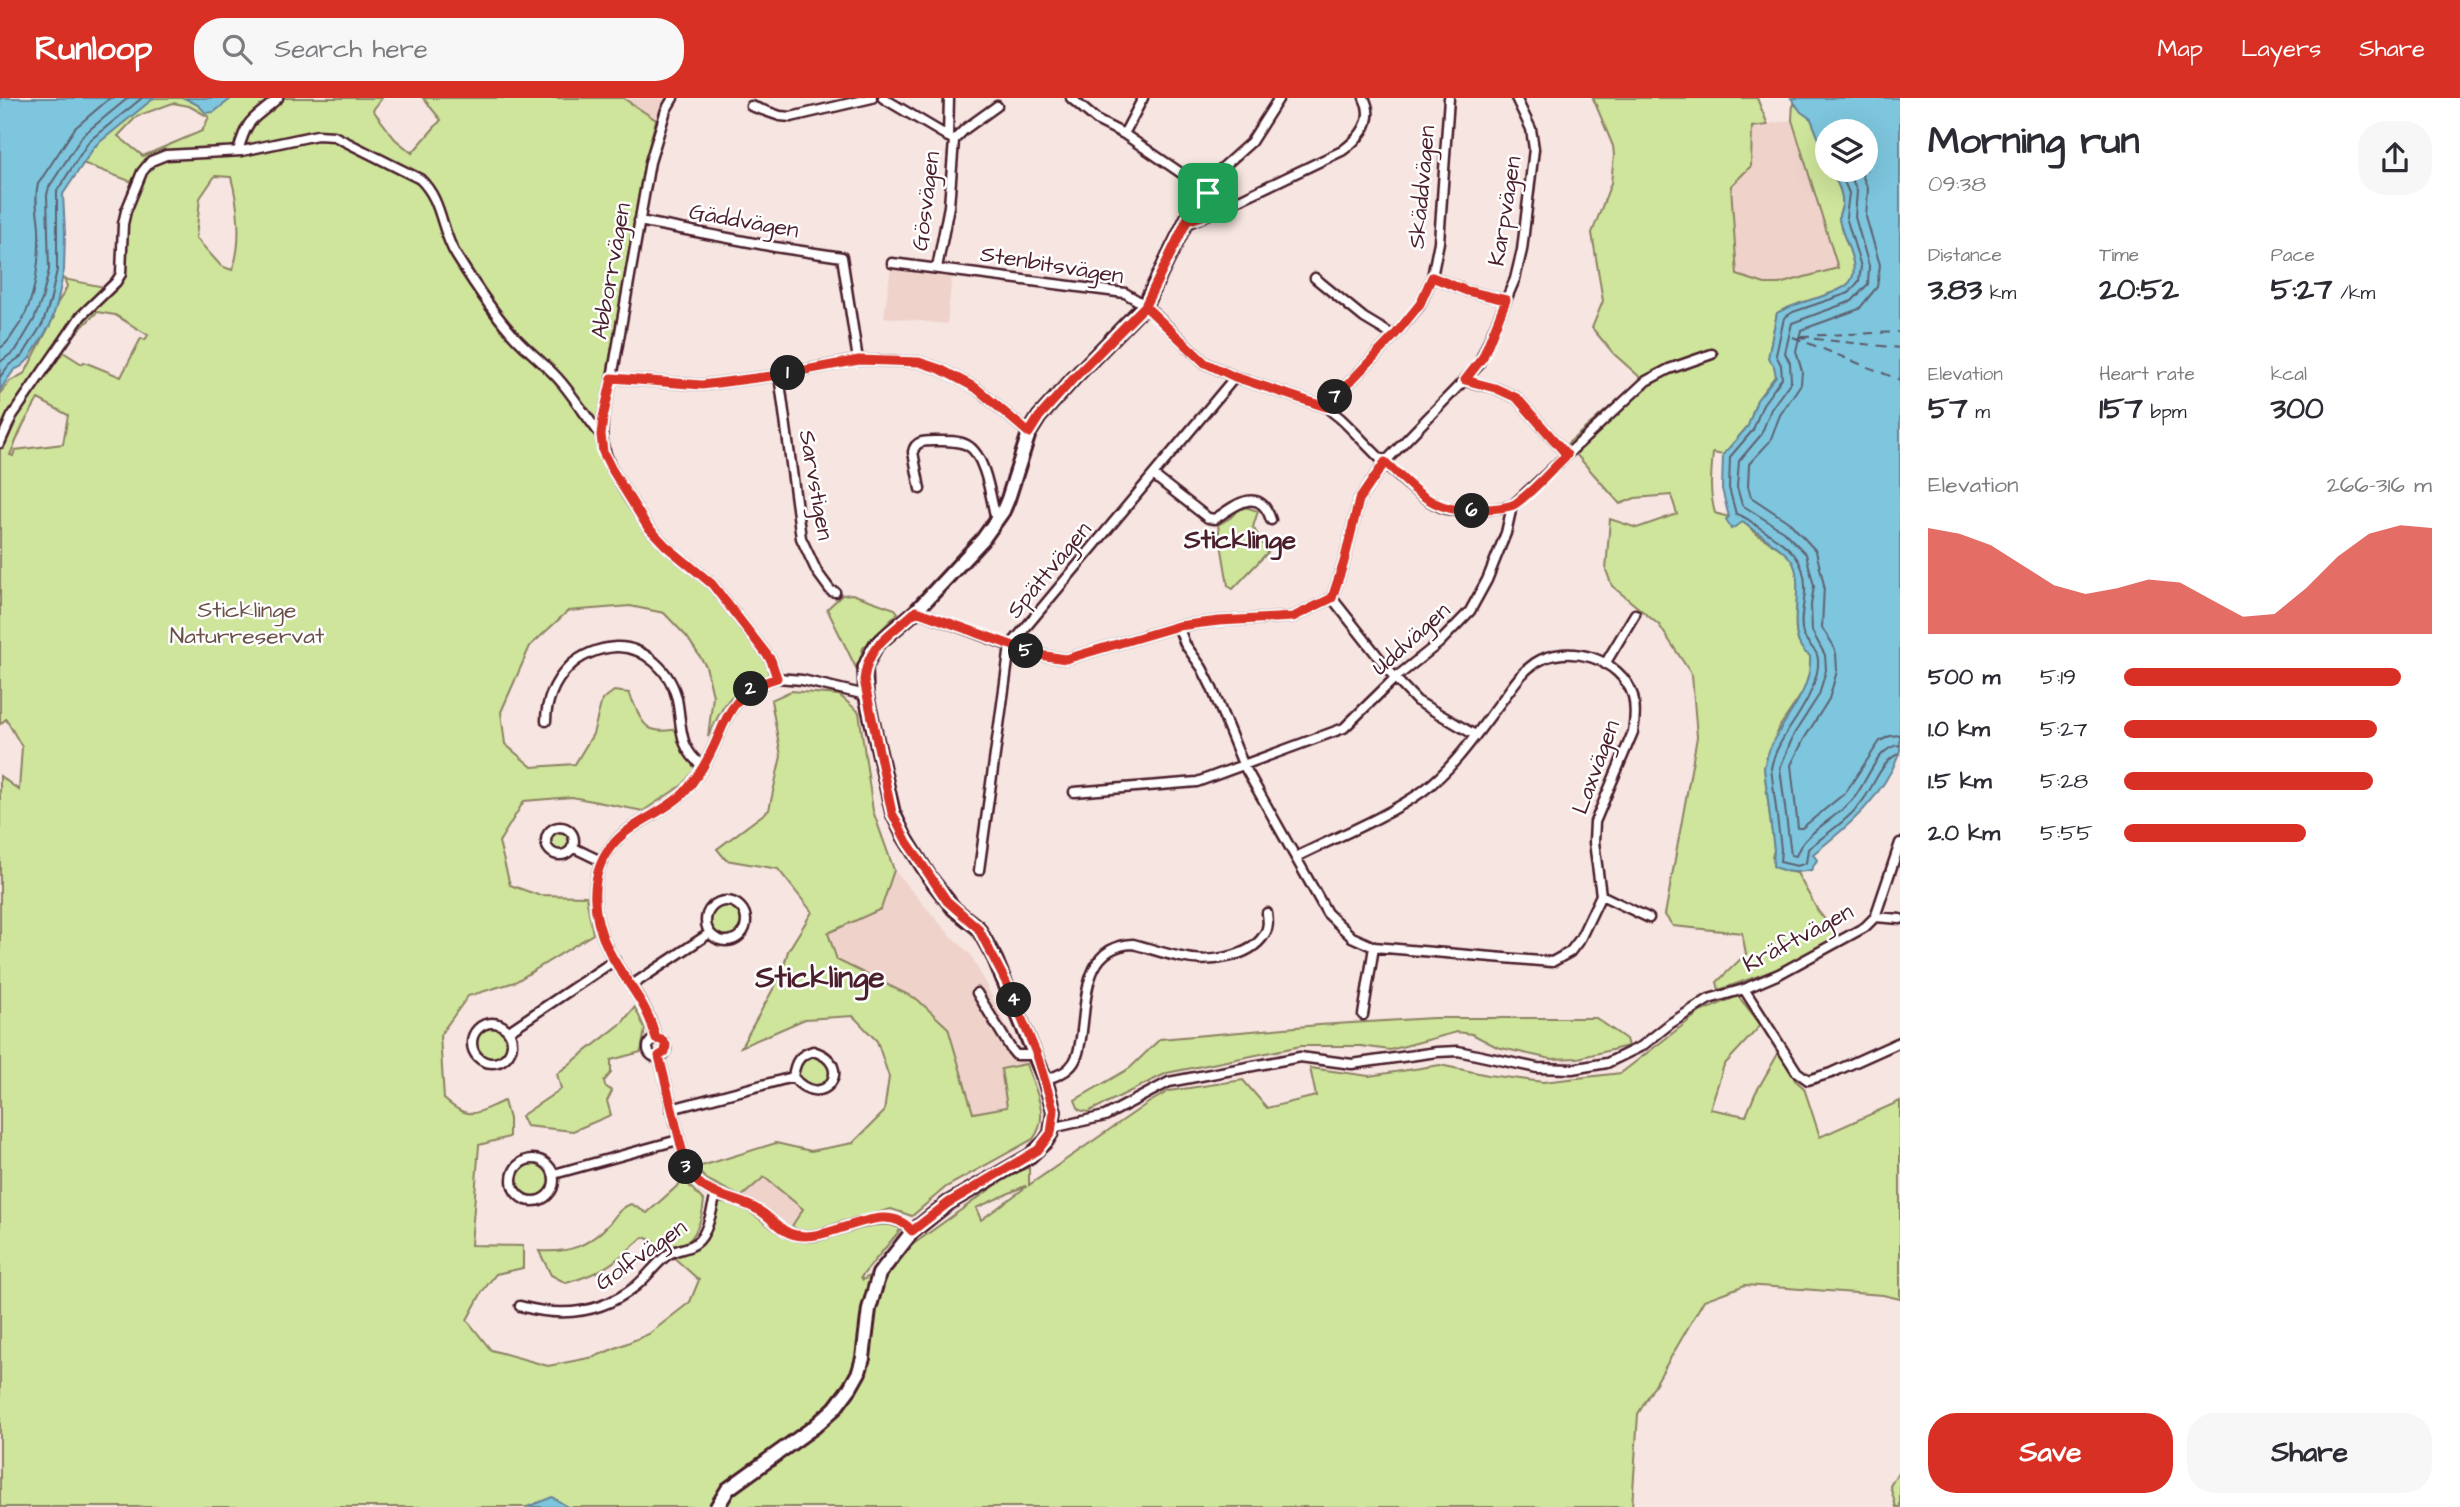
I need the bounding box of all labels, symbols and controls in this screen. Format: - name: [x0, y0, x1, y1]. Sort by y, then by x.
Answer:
- search box: [194, 18, 684, 81]
- text: Runloop: [35, 26, 152, 72]
- icon: search: [218, 30, 256, 68]
- text: Search here: [274, 31, 428, 67]
- text: Map: [2158, 32, 2203, 66]
- text: Layers: [2241, 32, 2321, 66]
- text: Share: [2359, 32, 2425, 66]
- text: Morning run: [1928, 116, 2140, 168]
- map controls: [1815, 119, 1878, 182]
- button: layers: [1815, 119, 1878, 182]
- button: share: [2358, 121, 2432, 195]
- street label: Skäddvägen: [1401, 124, 1444, 250]
- street label: Gösvägen: [904, 150, 949, 253]
- street label: Karpvägen: [1481, 154, 1530, 268]
- pin: [1178, 163, 1238, 223]
- text: 09:38: [1928, 168, 1986, 200]
- icon: arrive: [1189, 174, 1227, 212]
- street label: Gäddvägen: [687, 196, 801, 247]
- street label: Abborrvägen: [583, 200, 640, 342]
- street label: Stenbitsvägen: [978, 238, 1126, 293]
- text: Distance: [1928, 242, 2002, 269]
- text: Time: [2099, 242, 2139, 269]
- text: Pace: [2271, 242, 2315, 269]
- text: 3.83: [1928, 269, 1982, 311]
- text: 20:52: [2099, 269, 2179, 311]
- text: 5:27: [2271, 269, 2333, 311]
- text: km: [1982, 280, 2016, 307]
- text: /km: [2333, 280, 2375, 307]
- pin: 1: [770, 356, 806, 390]
- text: 1: [786, 359, 789, 386]
- text: Elevation: [1928, 361, 2003, 388]
- text: Heart rate: [2099, 361, 2195, 388]
- text: kcal: [2271, 361, 2307, 388]
- pin: 7: [1318, 380, 1352, 414]
- text: 7: [1329, 383, 1340, 410]
- text: 57: [1928, 388, 1968, 430]
- text: 157: [2099, 388, 2143, 430]
- text: 300: [2271, 388, 2324, 430]
- text: m: [1968, 399, 1990, 426]
- text: bpm: [2143, 399, 2187, 426]
- street label: Sarvstigen: [790, 427, 841, 543]
- text: Elevation: [1928, 469, 2019, 501]
- text: 266–316 m: [2327, 469, 2432, 501]
- pin: 6: [1454, 494, 1490, 528]
- text: 6: [1466, 497, 1477, 524]
- street label: Spättvägen: [999, 515, 1100, 626]
- district label: Sticklinge: [1183, 522, 1296, 561]
- park label: Sticklinge Naturreservat: [170, 594, 325, 652]
- street label: Uddvägen: [1365, 595, 1458, 684]
- pin: 5: [1009, 634, 1044, 668]
- text: 5: [1019, 637, 1032, 664]
- text: 500 m: [1928, 661, 2000, 693]
- text: 5:19: [2040, 661, 2076, 693]
- pin: 2: [734, 672, 768, 706]
- text: 2: [745, 675, 756, 702]
- text: 1.0 km: [1928, 713, 1990, 745]
- text: 5:27: [2040, 713, 2087, 745]
- street label: Laxvägen: [1564, 716, 1629, 819]
- text: 1.5 km: [1928, 765, 1992, 797]
- text: 5:28: [2040, 765, 2088, 797]
- text: 2.0 km: [1928, 817, 2000, 849]
- text: 5:55: [2040, 817, 2093, 849]
- street label: Kräftvägen: [1737, 896, 1859, 981]
- district label: Sticklinge: [754, 957, 885, 1001]
- pin: 4: [996, 982, 1032, 1018]
- text: 4: [1007, 986, 1020, 1013]
- pin: 3: [668, 1150, 704, 1184]
- text: 3: [681, 1153, 690, 1180]
- street label: Golfvägen: [589, 1212, 694, 1299]
- button: Save: [1928, 1413, 2173, 1493]
- button: Share: [2187, 1413, 2432, 1493]

